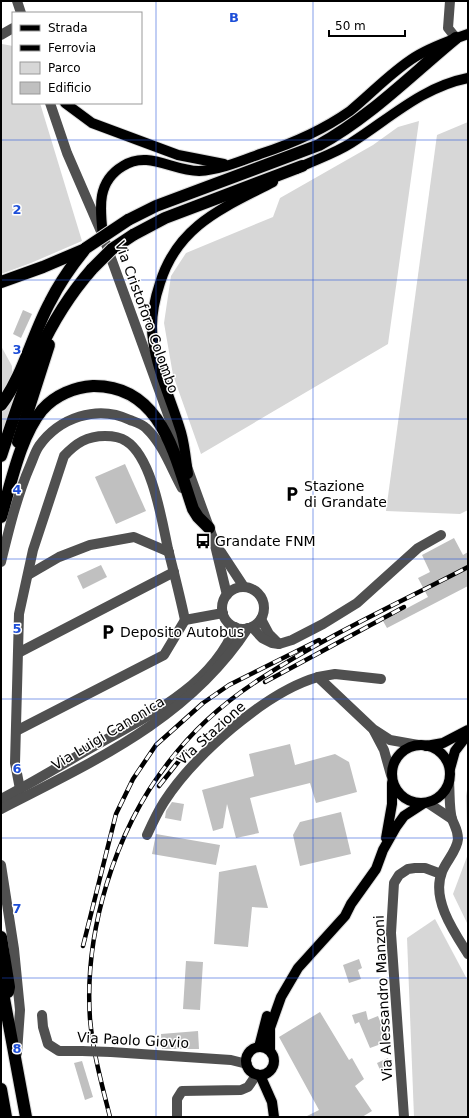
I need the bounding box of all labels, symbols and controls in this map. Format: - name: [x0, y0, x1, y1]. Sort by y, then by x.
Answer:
- text: B: [229, 10, 239, 25]
- legend: [12, 12, 142, 104]
- scale bar: [329, 12, 405, 38]
- text: 50 m: [335, 19, 366, 33]
- text: Strada: [48, 21, 88, 35]
- text: Ferrovia: [48, 41, 96, 55]
- text: Parco: [48, 61, 81, 75]
- text: Edificio: [48, 81, 91, 95]
- text: 2: [12, 202, 22, 217]
- street label: Via Cristoforo Colombo: [112, 239, 182, 395]
- text: 3: [12, 342, 22, 357]
- place label: Stazione di Grandate: [304, 478, 387, 510]
- text: 4: [12, 482, 22, 497]
- parking icon: Stazione di Grandate: [283, 485, 301, 503]
- bus stop icon: Grandate FNM: [194, 532, 212, 550]
- place label: Grandate FNM: [215, 533, 316, 549]
- text: 5: [12, 621, 22, 636]
- parking icon: Deposito Autobus: [99, 623, 117, 641]
- place label: Deposito Autobus: [120, 624, 244, 640]
- street label: Via Luigi Canonica: [49, 693, 167, 773]
- street label: Via Stazione: [174, 698, 248, 768]
- text: 6: [12, 761, 22, 776]
- text: 7: [12, 901, 22, 916]
- street label: Via Alessandro Manzoni: [371, 915, 395, 1081]
- street label: Via Paolo Giovio: [77, 1029, 189, 1051]
- text: 8: [12, 1041, 22, 1056]

